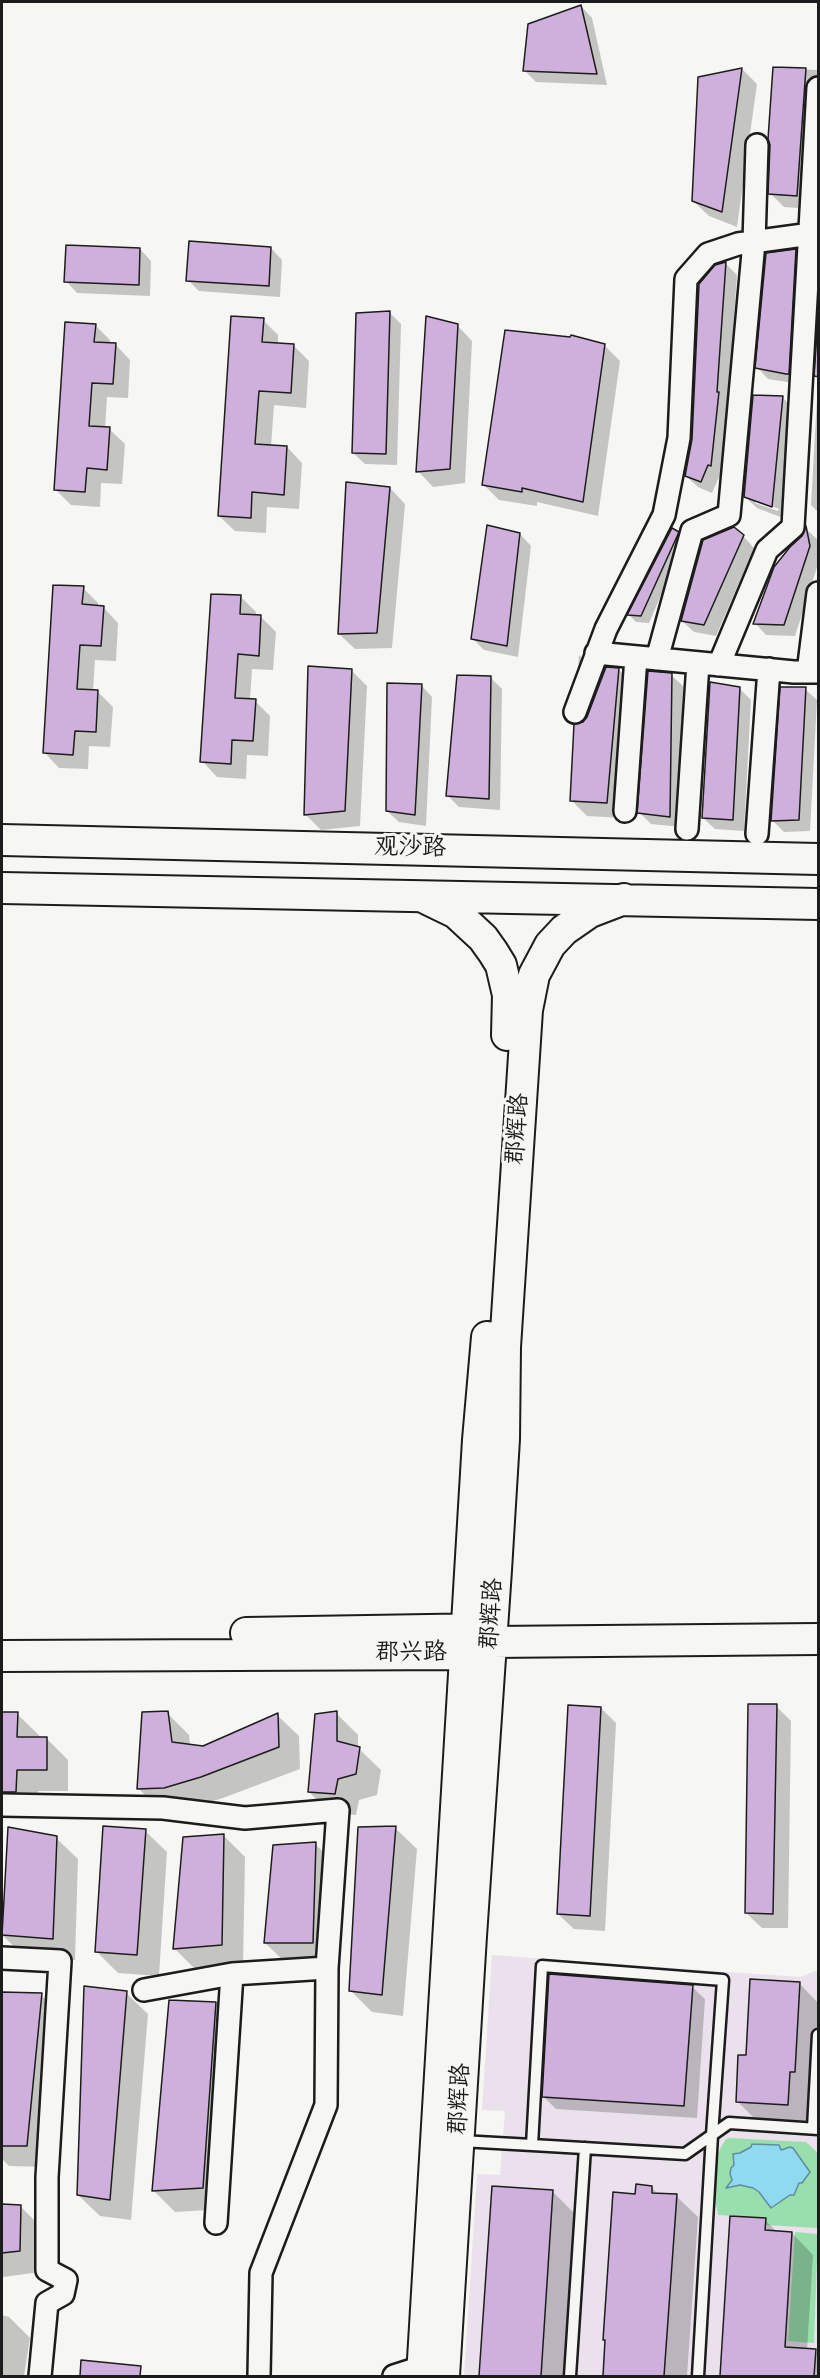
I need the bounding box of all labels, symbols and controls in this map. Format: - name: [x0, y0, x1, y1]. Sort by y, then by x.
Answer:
- street label: 观沙路: [374, 834, 446, 864]
- street label: 郡辉路: [502, 1092, 536, 1166]
- street label: 郡辉路: [476, 1577, 510, 1651]
- street label: 郡兴路: [375, 1640, 447, 1668]
- street label: 郡辉路: [445, 2062, 477, 2136]

